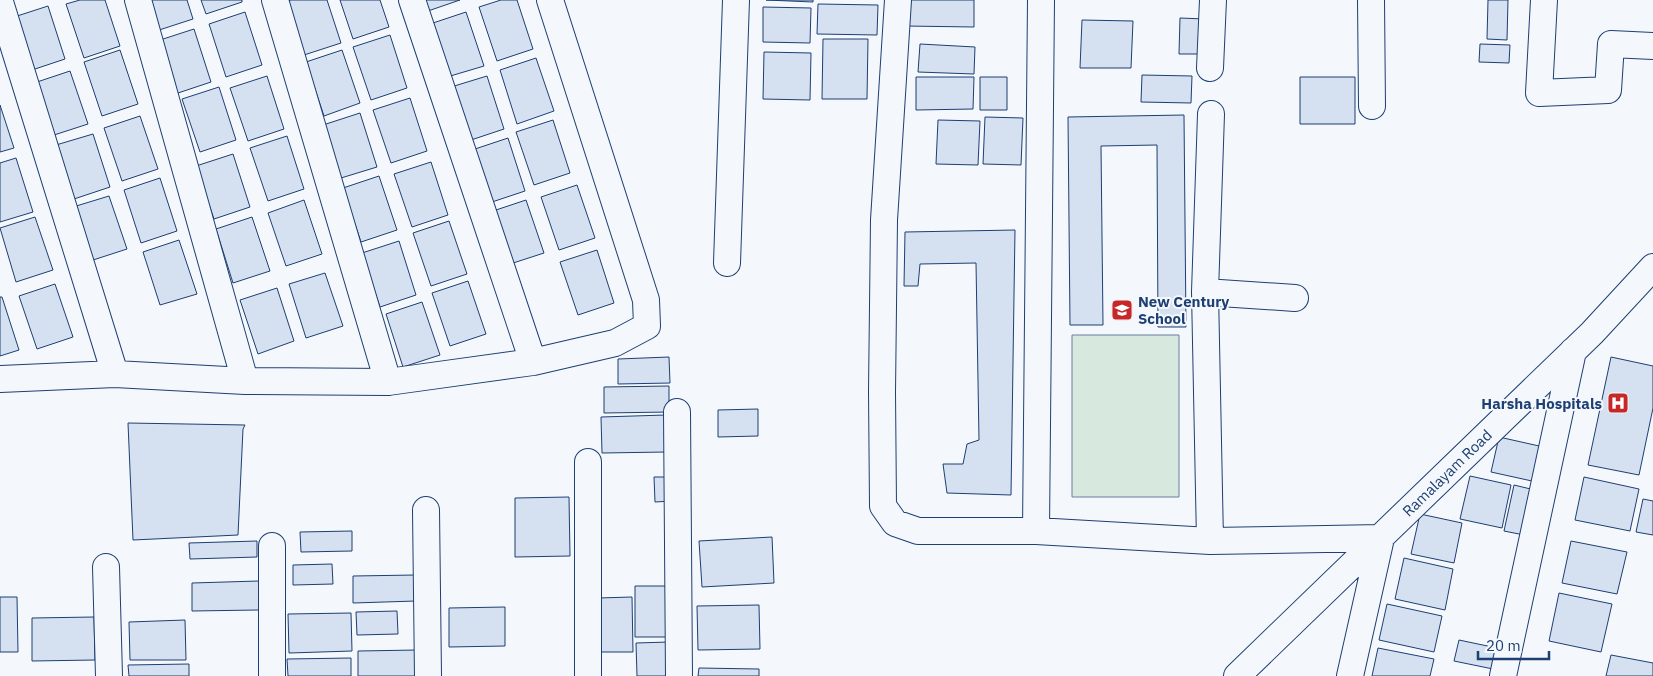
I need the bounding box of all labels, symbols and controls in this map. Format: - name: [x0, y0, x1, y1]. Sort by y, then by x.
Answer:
- place label: New Century School: [1138, 292, 1229, 328]
- school or university icon: New Century School: [1110, 298, 1134, 322]
- hospital icon: Harsha Hospitals: [1606, 391, 1630, 415]
- place label: Harsha Hospitals: [1481, 394, 1602, 413]
- street label: Ramalayam Road: [1398, 426, 1496, 520]
- scale bar: [1478, 628, 1549, 660]
- text: 20 m: [1486, 636, 1521, 655]

